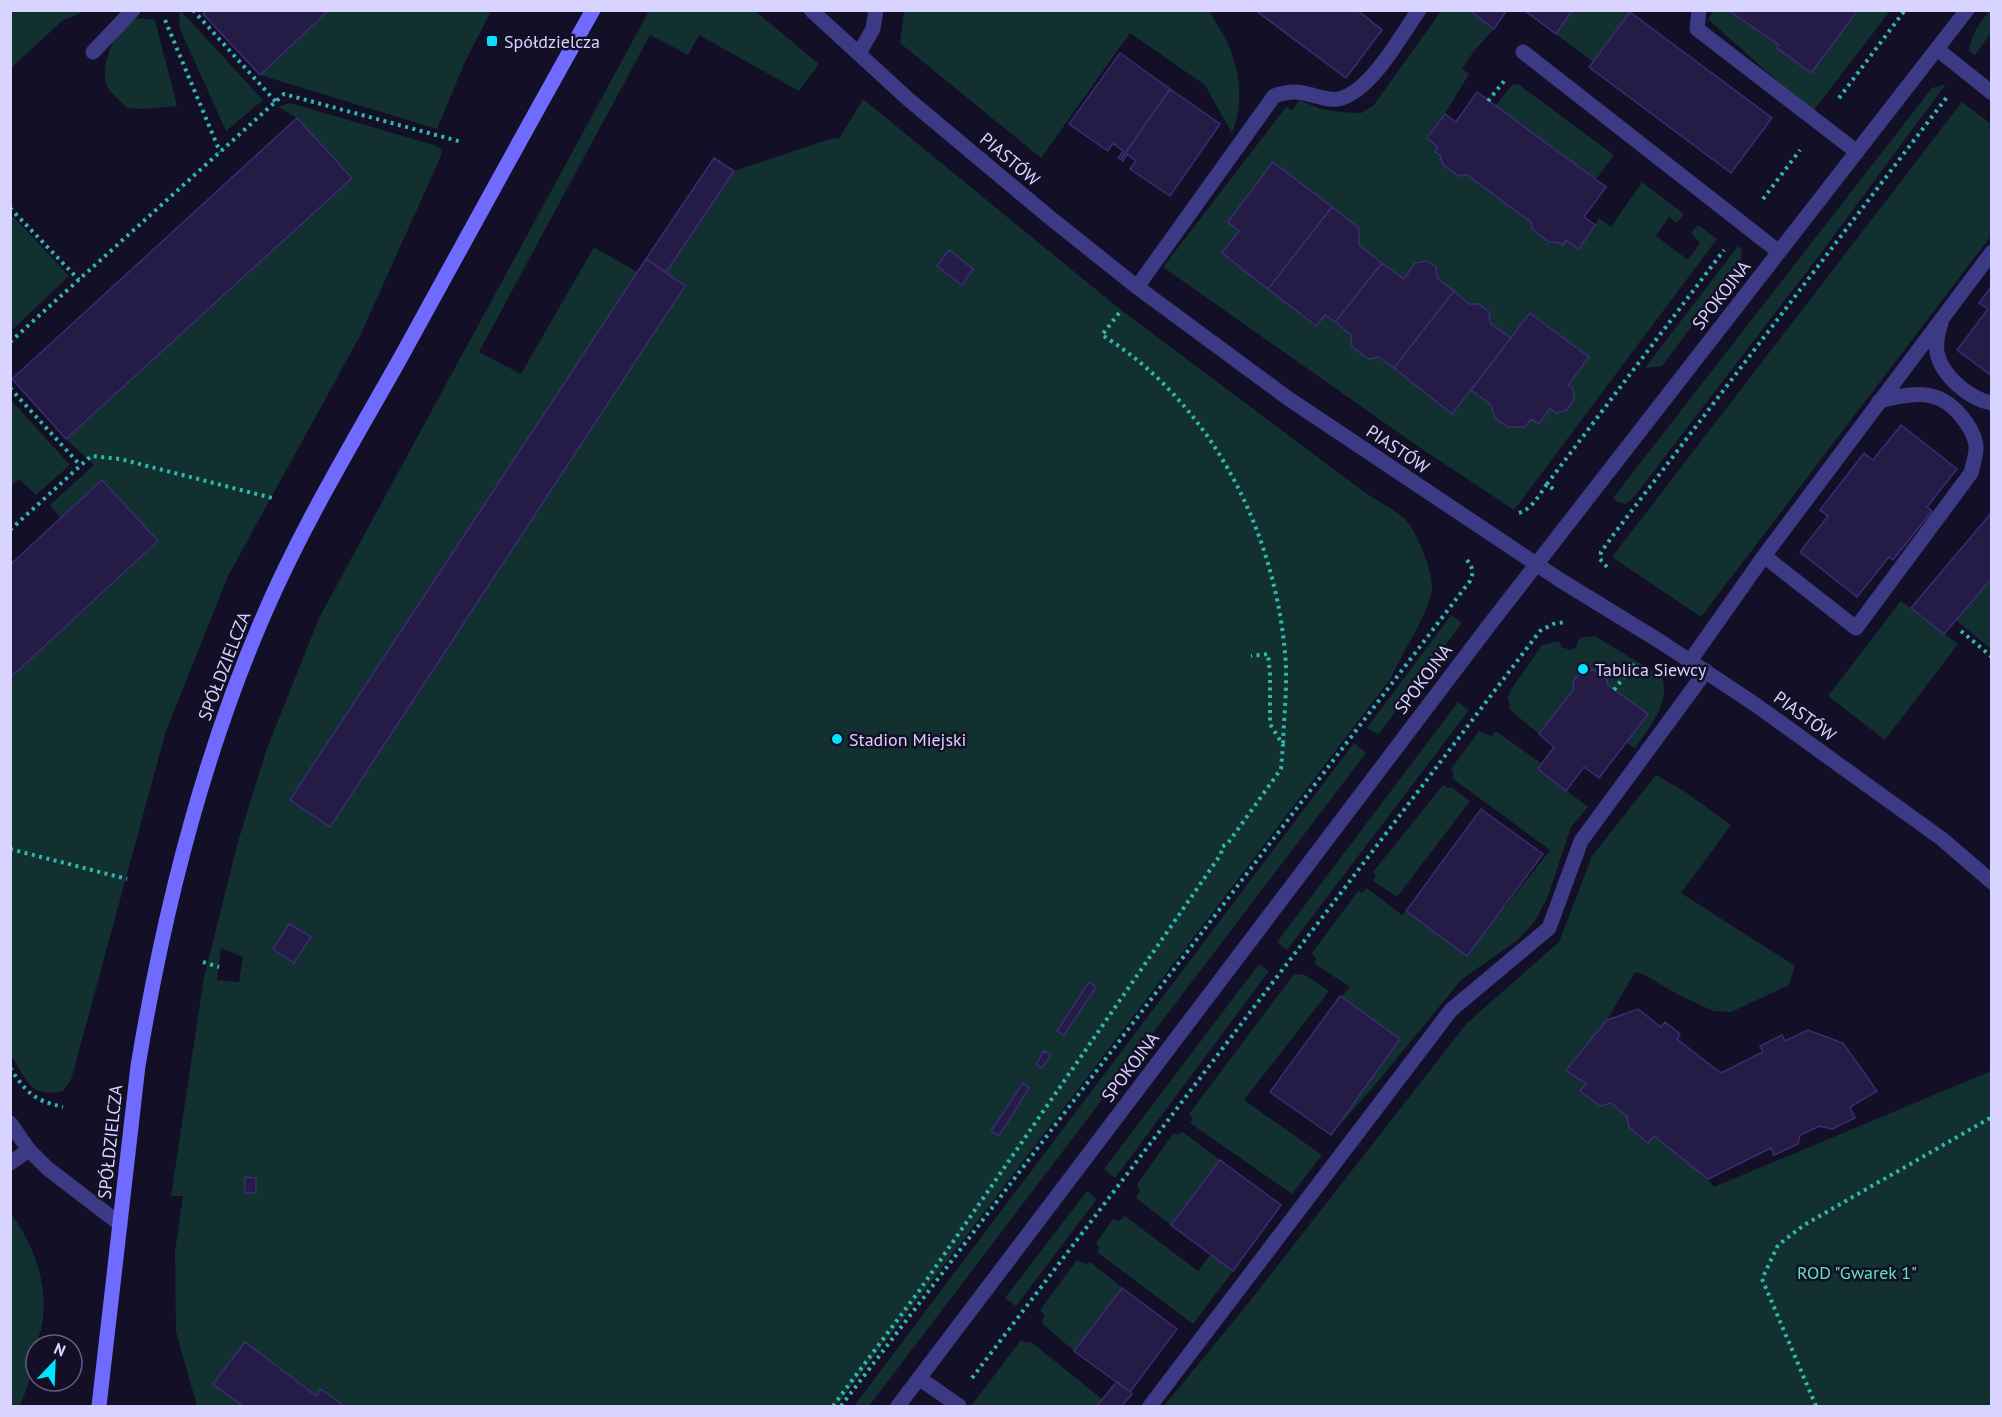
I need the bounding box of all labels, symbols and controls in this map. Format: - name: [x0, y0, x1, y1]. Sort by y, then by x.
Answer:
- place label: Spółdzielcza: [504, 30, 600, 53]
- marker: Spółdzielcza: [485, 34, 499, 48]
- street label: PIASTÓW: [975, 127, 1045, 191]
- street label: SPOKOJNA: [1687, 255, 1756, 334]
- street label: PIASTÓW: [1362, 420, 1434, 479]
- street label: SPÓŁDZIELCZA: [193, 608, 255, 724]
- street label: SPOKOJNA: [1389, 639, 1457, 719]
- place label: Tablica Siewcy: [1595, 658, 1707, 681]
- marker: Tablica Siewcy: [1576, 662, 1590, 676]
- street label: PIASTÓW: [1769, 686, 1841, 746]
- place label: Stadion Miejski: [849, 728, 966, 751]
- marker: Stadion Miejski: [830, 732, 844, 746]
- street label: SPOKOJNA: [1096, 1027, 1164, 1107]
- street label: SPÓŁDZIELCZA: [93, 1083, 127, 1200]
- park label: ROD "Gwarek 1": [1797, 1261, 1917, 1284]
- north arrow: [24, 1333, 84, 1393]
- text: N: [51, 1338, 69, 1360]

